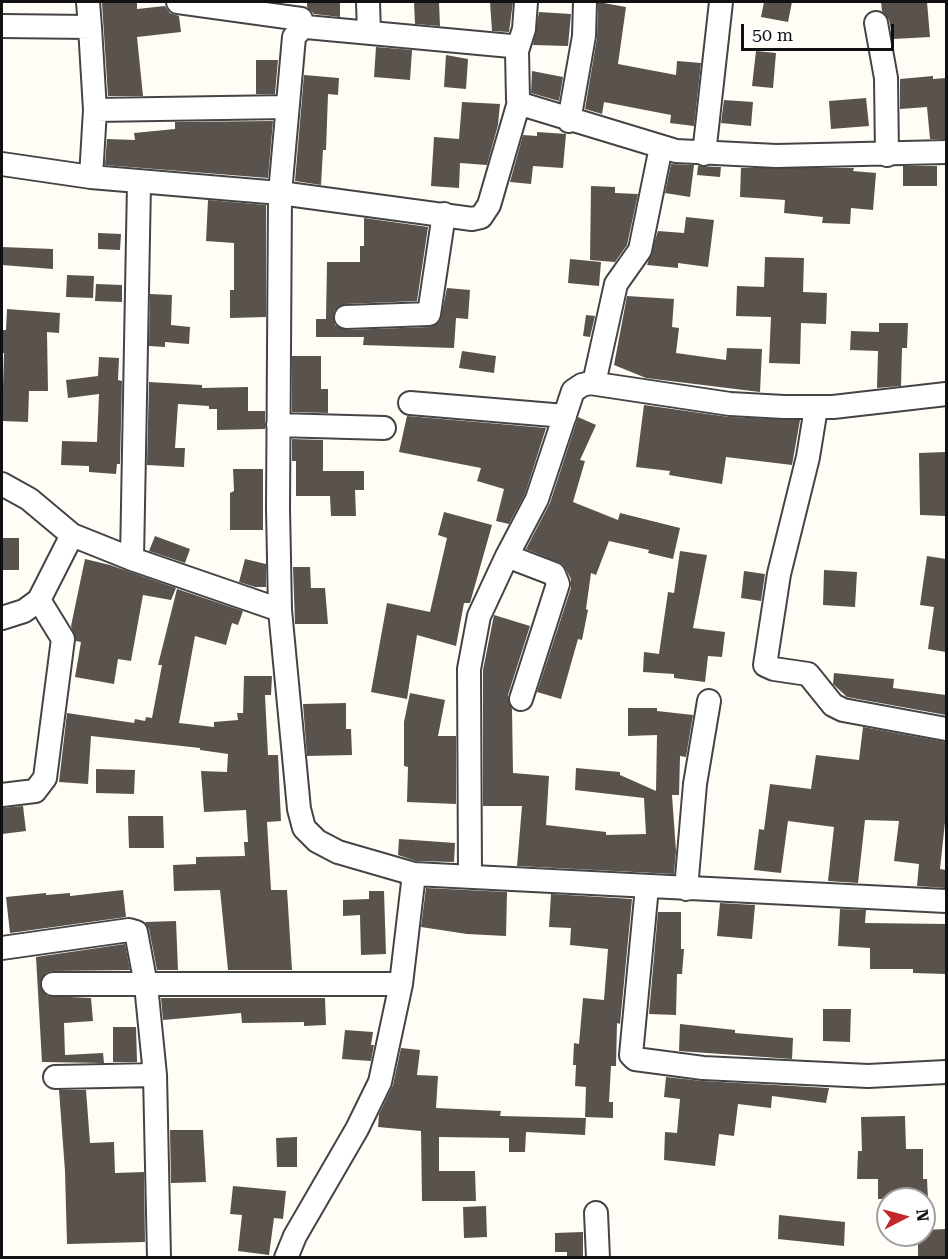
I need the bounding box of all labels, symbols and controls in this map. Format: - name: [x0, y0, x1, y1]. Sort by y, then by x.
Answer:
- scale bar: [744, 12, 897, 50]
- text: 50 m: [752, 24, 793, 45]
- north arrow: [876, 1187, 936, 1247]
- text: N: [912, 1208, 933, 1222]

